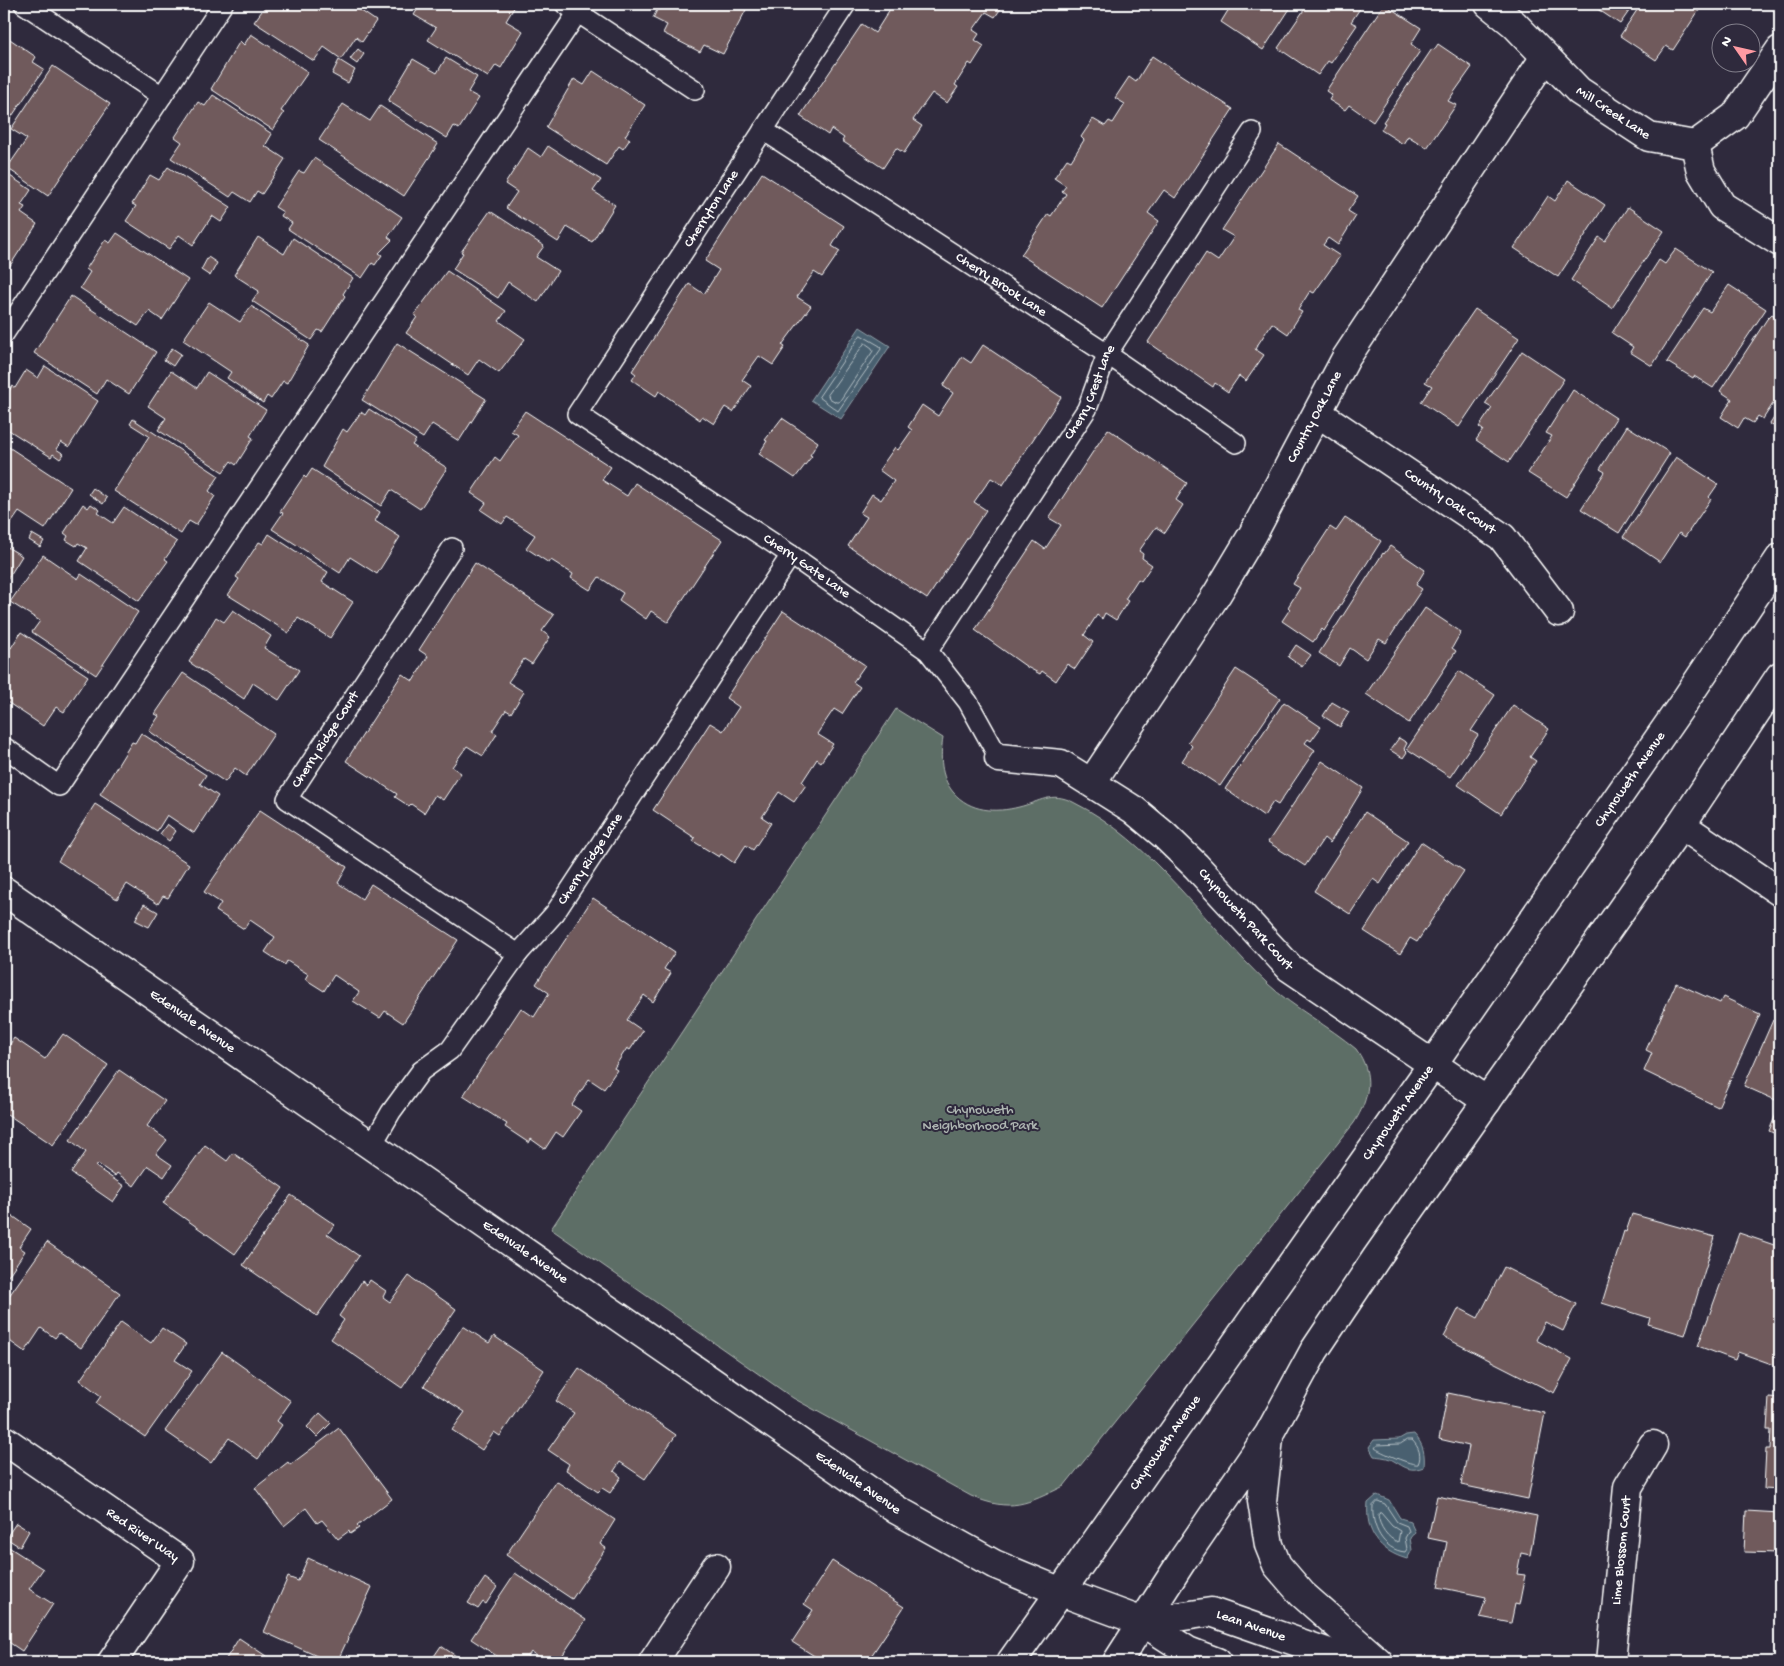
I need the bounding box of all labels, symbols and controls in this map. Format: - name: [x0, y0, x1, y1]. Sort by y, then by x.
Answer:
- north arrow: [1712, 22, 1762, 72]
- text: N: [1718, 34, 1737, 51]
- street label: Mill Creek Lane: [1572, 83, 1654, 144]
- street label: Cherryton Lane: [681, 166, 744, 251]
- street label: Cherry Brook Lane: [952, 249, 1051, 321]
- street label: Cherry Crest Lane: [1061, 341, 1120, 443]
- street label: Country Oak Lane: [1284, 367, 1346, 466]
- street label: Country Oak Court: [1401, 465, 1500, 540]
- street label: Cherry Gate Lane: [760, 530, 854, 603]
- street label: Cherry Ridge Court: [288, 687, 364, 791]
- street label: Chynoweth Avenue: [1591, 728, 1670, 831]
- street label: Cherry Ridge Lane: [554, 809, 627, 908]
- street label: Chynoweth Park Court: [1194, 865, 1297, 975]
- street label: Edenvale Avenue: [146, 986, 239, 1058]
- street label: Chynoweth Avenue: [1359, 1061, 1438, 1164]
- park label: Chynoweth Neighborhood Park: [923, 1102, 1039, 1135]
- street label: Edenvale Avenue: [479, 1217, 572, 1288]
- street label: Chynoweth Avenue: [1126, 1391, 1205, 1494]
- street label: Edenvale Avenue: [812, 1447, 905, 1519]
- street label: Lime Blossom Court: [1608, 1494, 1636, 1606]
- street label: Red River Way: [103, 1504, 182, 1566]
- street label: Lean Avenue: [1214, 1606, 1289, 1646]

